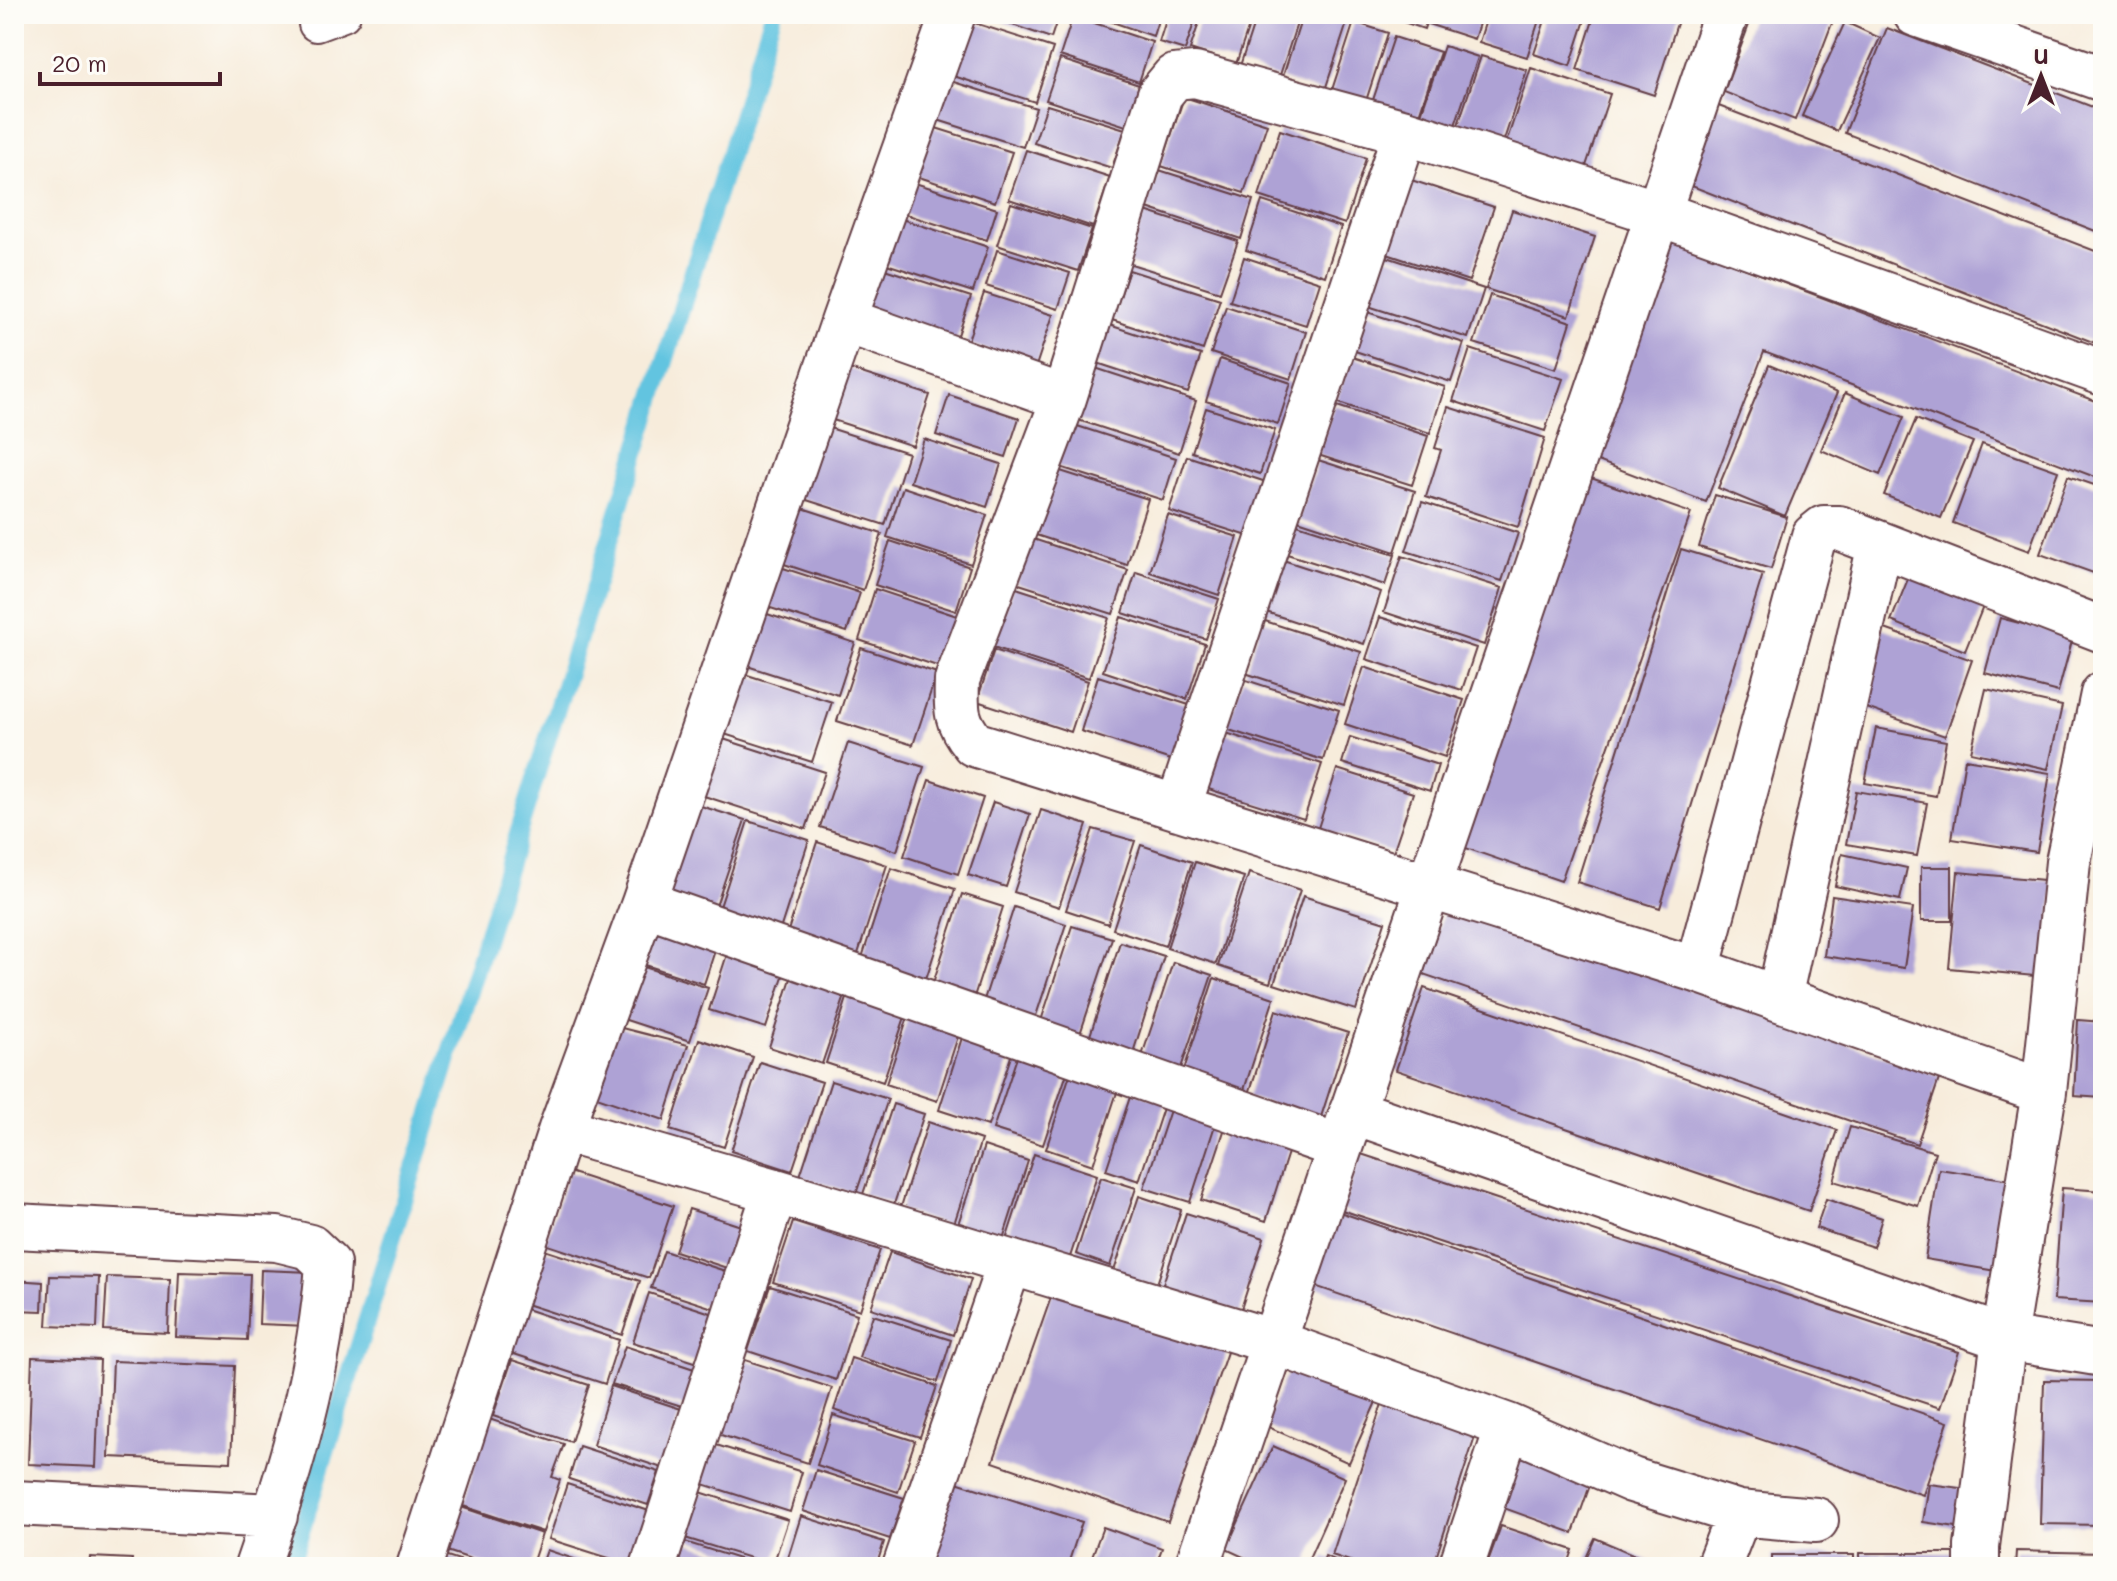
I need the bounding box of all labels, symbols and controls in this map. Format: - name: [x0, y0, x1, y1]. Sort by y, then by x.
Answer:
- scale bar: [40, 36, 220, 86]
- north arrow: [2001, 36, 2081, 116]
- text: U: [2033, 41, 2049, 70]
- text: 20 m: [52, 47, 107, 78]

